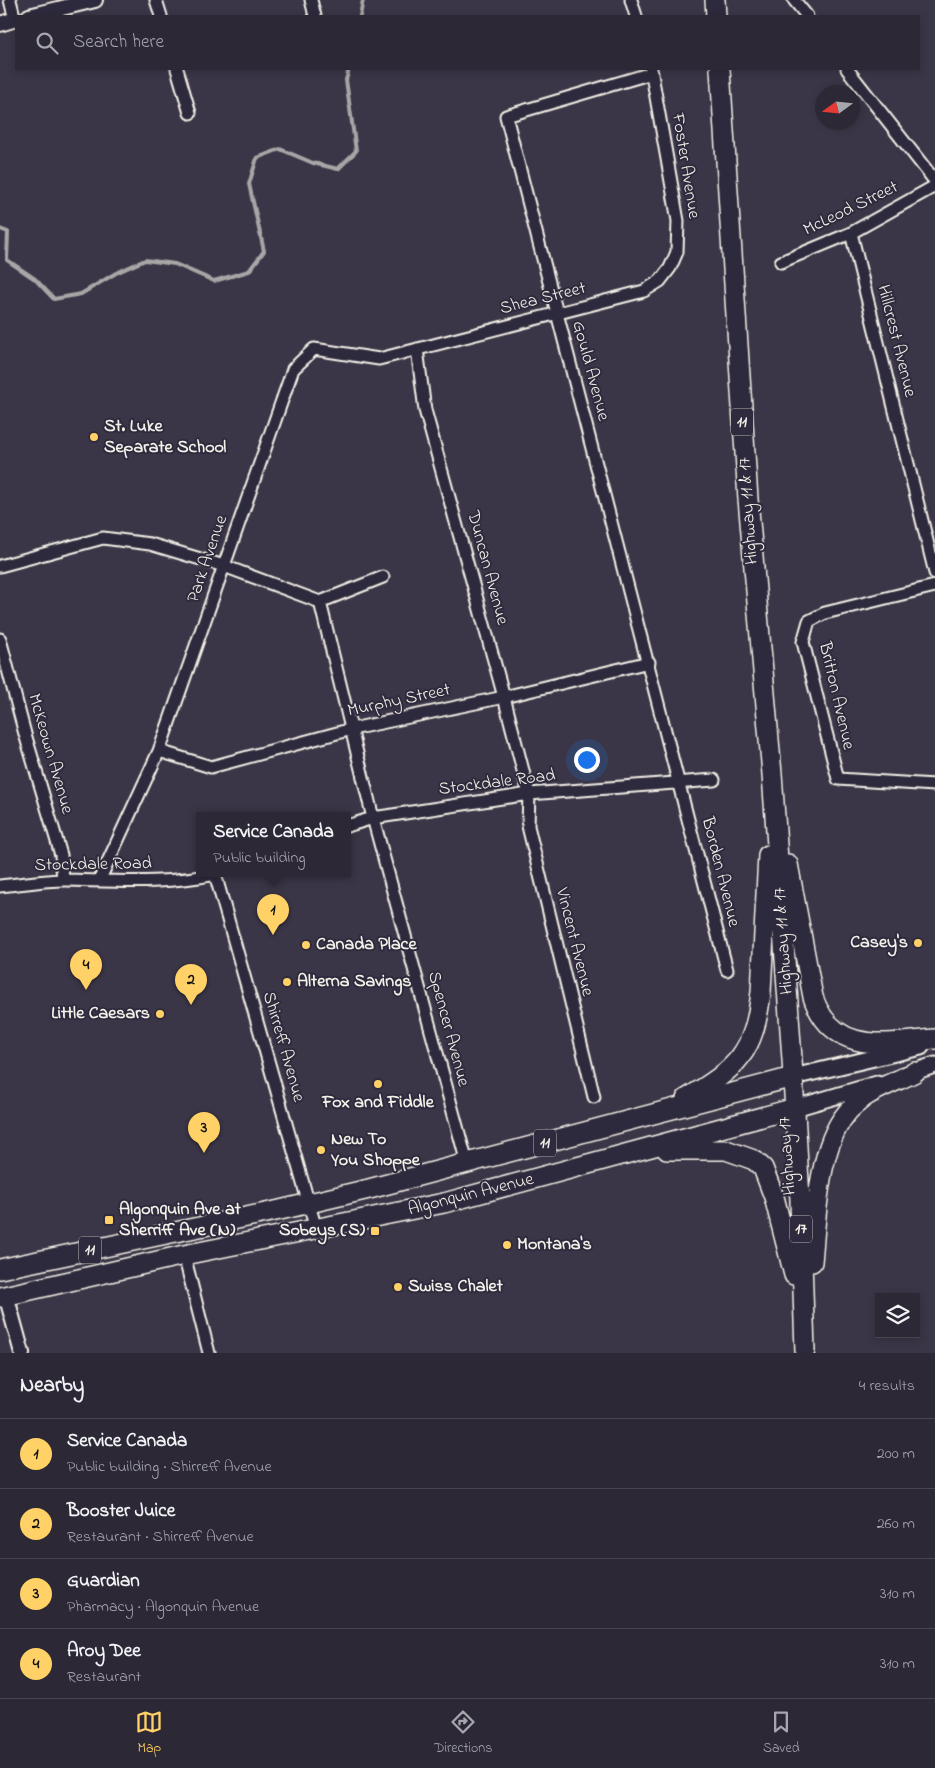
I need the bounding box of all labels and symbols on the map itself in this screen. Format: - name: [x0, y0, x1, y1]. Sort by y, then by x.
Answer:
- north arrow: [815, 85, 860, 130]
- street label: Foster Avenue: [664, 110, 706, 222]
- street label: McLeod Street: [799, 175, 903, 243]
- street label: Shea Street: [497, 276, 589, 322]
- street label: Hillcrest Avenue: [869, 282, 923, 401]
- street label: Gould Avenue: [564, 318, 616, 425]
- road number: 11: [731, 408, 753, 436]
- place label: St. Luke Separate School: [104, 414, 226, 461]
- marker: St. Luke Separate School: [88, 431, 100, 443]
- street label: Highway 11 & 17: [732, 456, 767, 566]
- street label: Duncan Avenue: [459, 507, 515, 629]
- street label: Park Avenue: [181, 511, 235, 606]
- street label: Britton Avenue: [811, 639, 861, 753]
- street label: Murphy Street: [345, 677, 453, 725]
- street label: McKeown Avenue: [20, 691, 80, 818]
- your location: [574, 747, 600, 773]
- street label: Stockdale Road: [437, 763, 557, 803]
- street label: Borden Avenue: [694, 813, 746, 931]
- street label: Stockdale Road: [34, 851, 152, 879]
- street label: Vincent Avenue: [548, 884, 600, 1000]
- street label: Highway 11 & 17: [767, 886, 802, 996]
- pin: 1: [257, 894, 289, 935]
- place label: Casey's: [850, 930, 908, 957]
- place label: Canada Place: [316, 932, 418, 958]
- marker: Casey's: [912, 937, 924, 949]
- marker: Canada Place: [300, 939, 312, 951]
- pin: 4: [70, 949, 102, 990]
- pin: 2: [175, 964, 207, 1005]
- place label: Alterna Savings: [297, 969, 412, 996]
- street label: Spencer Avenue: [420, 969, 476, 1090]
- marker: Alterna Savings: [281, 976, 293, 988]
- street label: Shirreff Avenue: [255, 989, 311, 1106]
- place label: Little Caesars: [51, 1001, 150, 1027]
- marker: Little Caesars: [154, 1008, 166, 1020]
- marker: Fox and Fiddle: [372, 1078, 384, 1090]
- place label: Fox and Fiddle: [321, 1090, 435, 1116]
- pin: 3: [188, 1112, 220, 1153]
- street label: Highway 17: [772, 1115, 805, 1196]
- place label: New To You Shoppe: [330, 1127, 421, 1174]
- road number: 11: [534, 1130, 556, 1156]
- marker: New To You Shoppe: [315, 1144, 327, 1156]
- street label: Algonquin Avenue: [405, 1167, 538, 1224]
- place label: Algonquin Ave at Sherriff Ave (N): [119, 1197, 242, 1244]
- marker: Algonquin Ave at Sherriff Ave (N): [103, 1214, 115, 1226]
- road number: 17: [790, 1216, 812, 1242]
- place label: Sobeys (S): [279, 1218, 366, 1245]
- marker: Sobeys (S): [369, 1225, 381, 1237]
- place label: Montana's: [517, 1232, 592, 1258]
- road number: 11: [79, 1236, 101, 1264]
- marker: Montana's: [501, 1239, 513, 1251]
- place label: Swiss Chalet: [408, 1274, 504, 1300]
- marker: Swiss Chalet: [392, 1281, 404, 1293]

